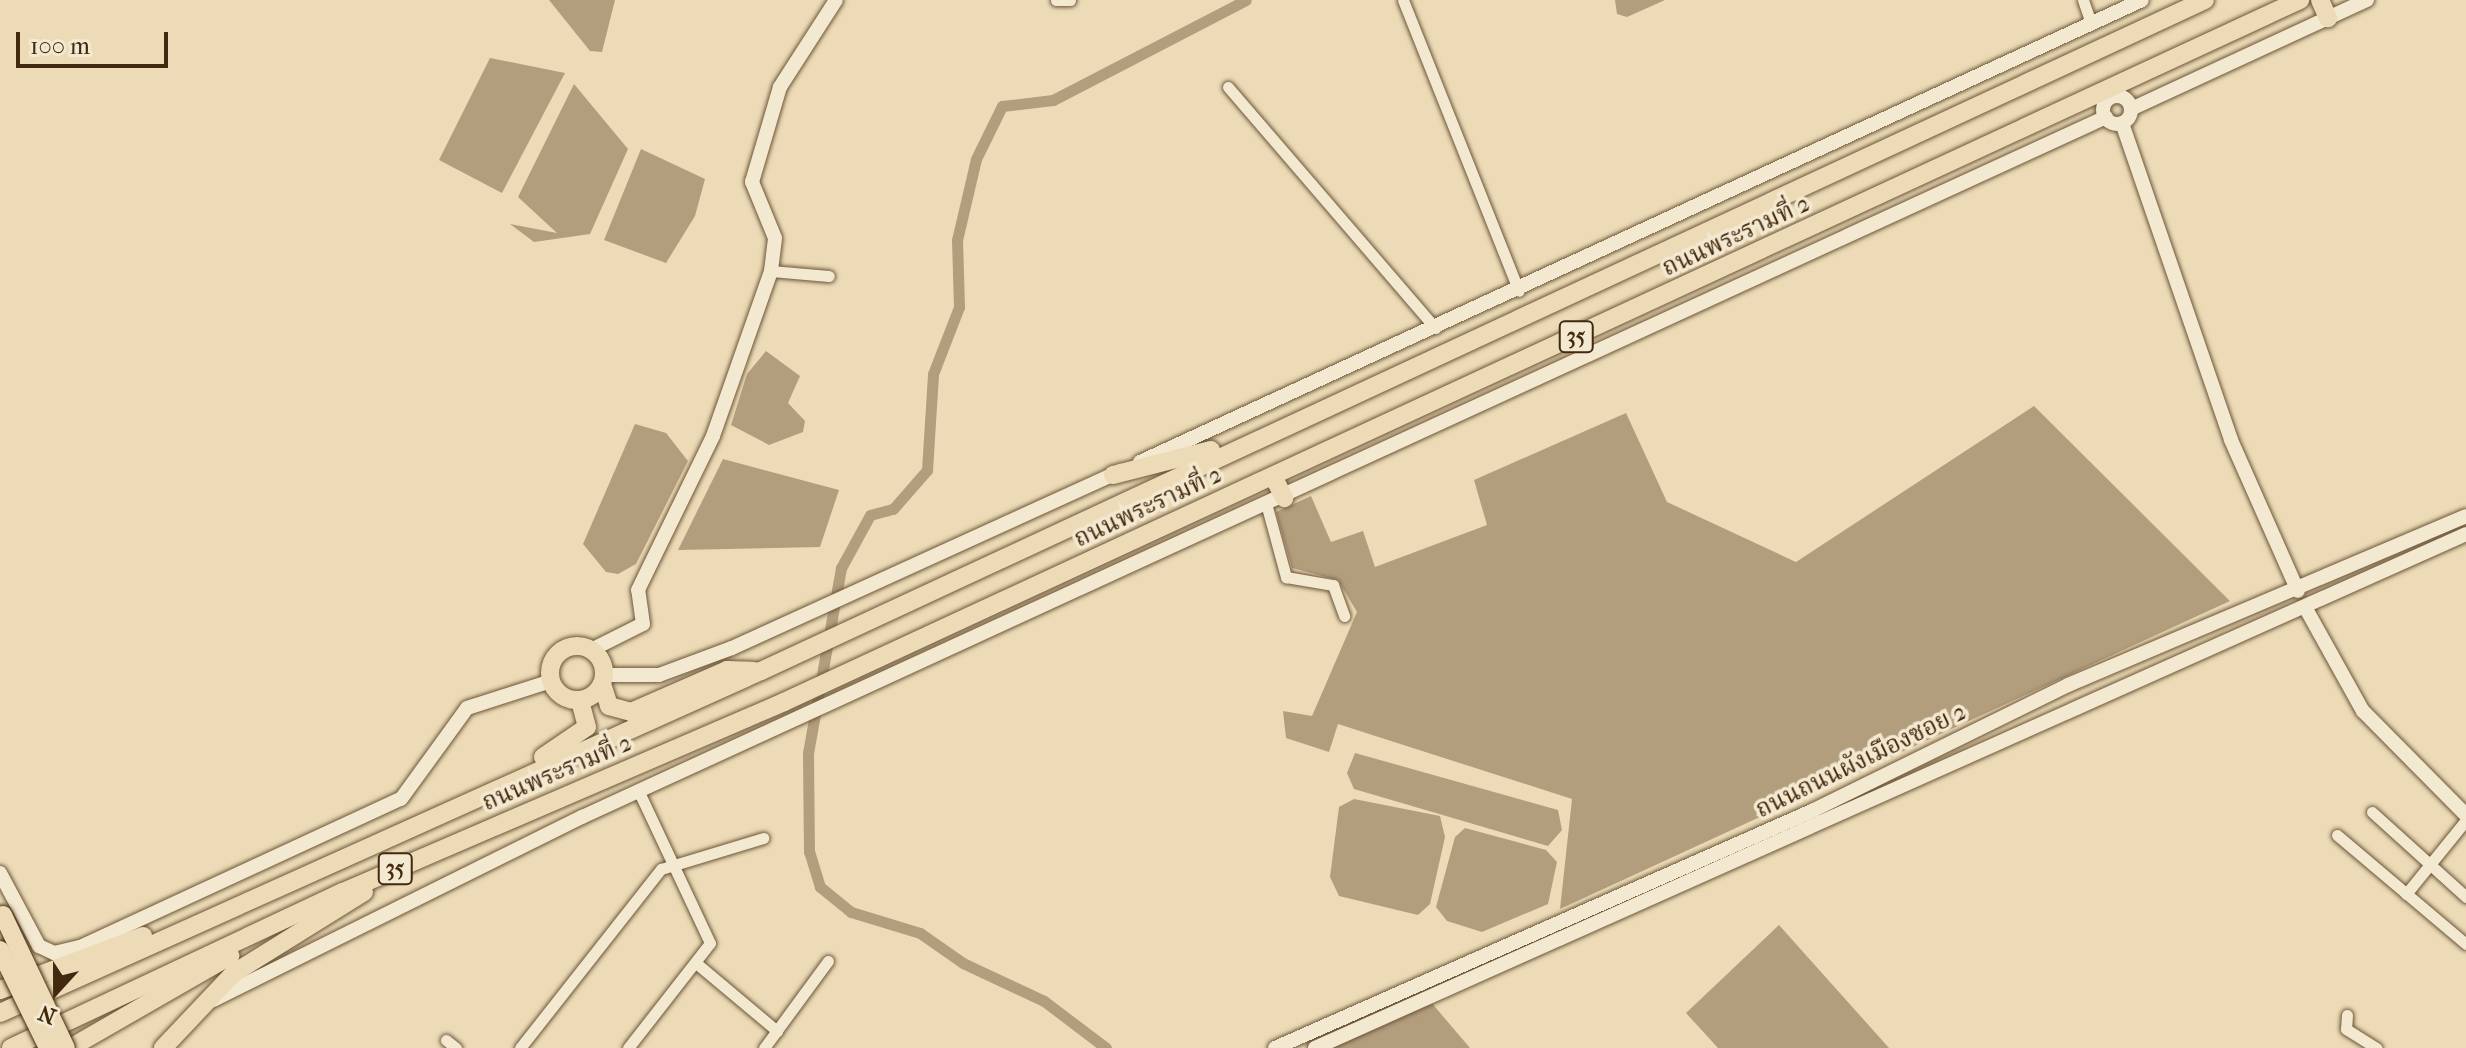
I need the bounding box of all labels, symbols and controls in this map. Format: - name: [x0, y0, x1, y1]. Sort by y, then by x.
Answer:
- scale bar: [20, 16, 172, 66]
- text: 100 m: [30, 32, 90, 60]
- street label: ถนนพระรามที่ 2: [1658, 189, 1814, 283]
- road number: 35: [1558, 319, 1594, 355]
- street label: ถนนพระรามที่ 2: [1070, 460, 1226, 554]
- street label: ถนนถนนผังเมืองซอย 2: [1751, 698, 1971, 824]
- street label: ถนนพระรามที่ 2: [478, 729, 636, 817]
- road number: 35: [377, 851, 413, 887]
- north arrow: [16, 952, 96, 1032]
- text: N: [35, 999, 60, 1030]

